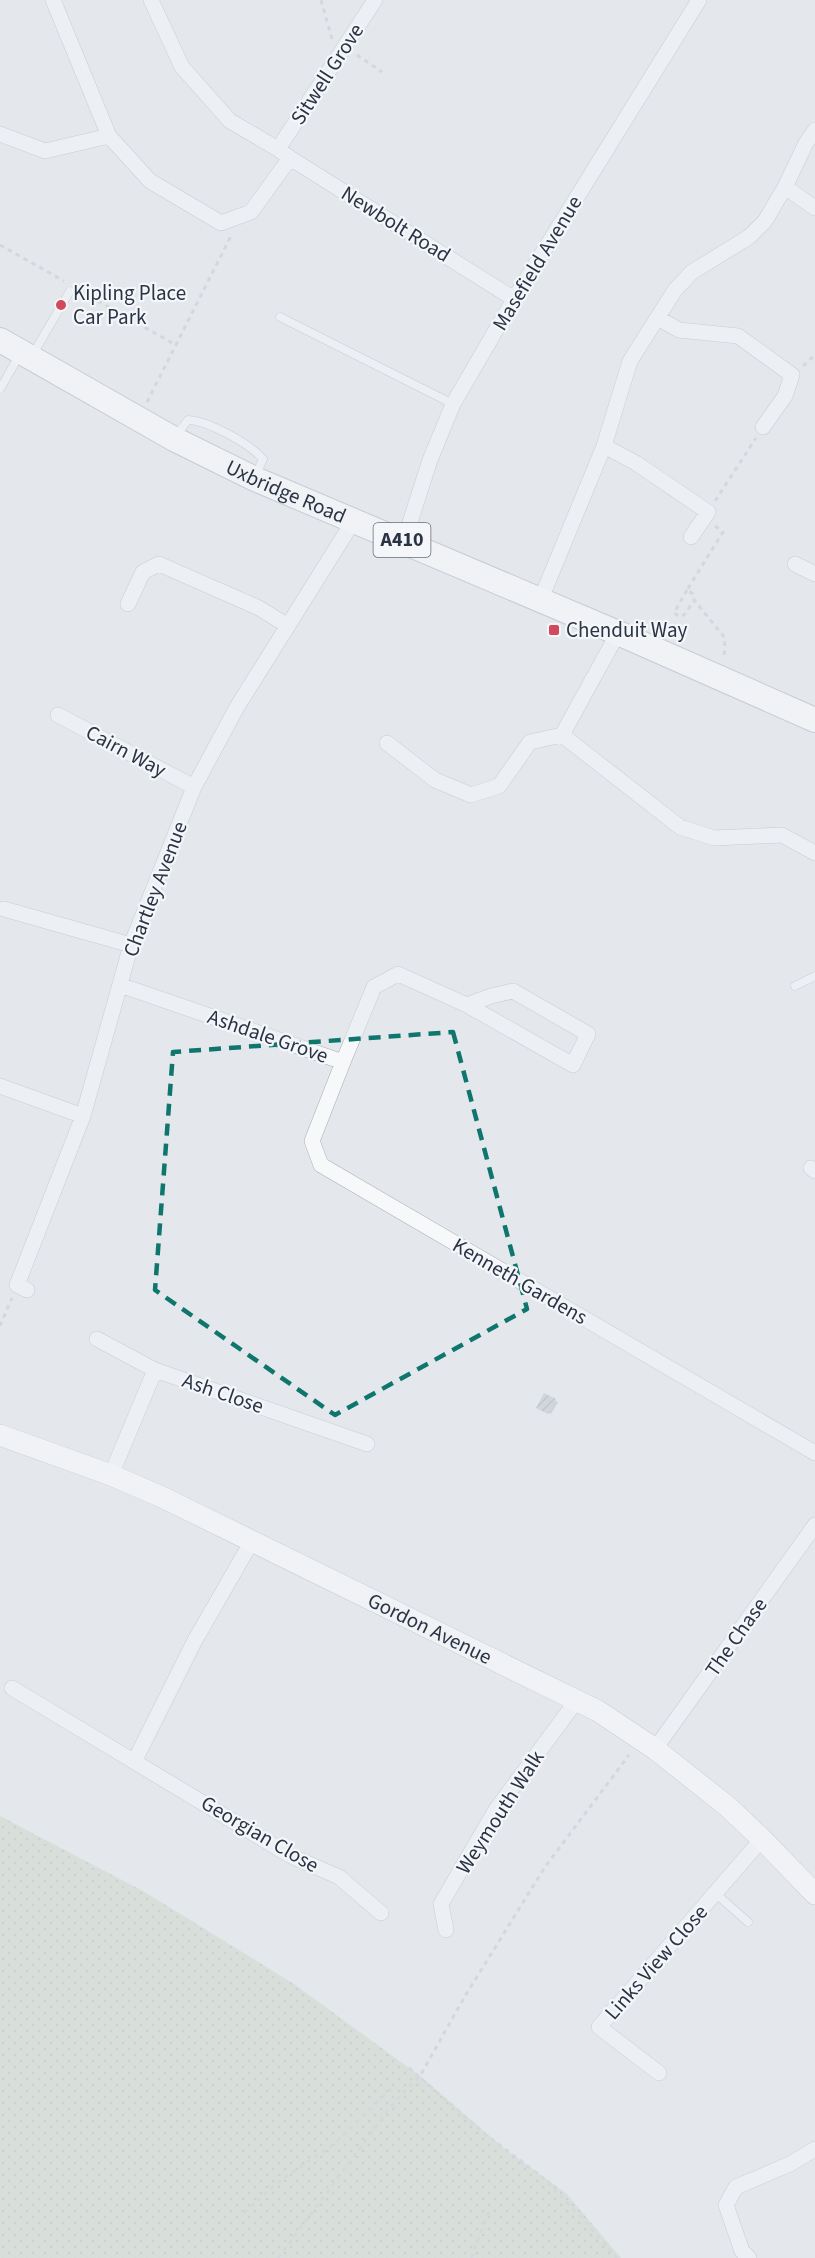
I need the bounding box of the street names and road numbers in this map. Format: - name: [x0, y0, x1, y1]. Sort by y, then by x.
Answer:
- street label: Sitwell Grove: [283, 17, 371, 131]
- street label: Newbolt Road: [335, 178, 457, 270]
- street label: Masefield Avenue: [485, 190, 589, 336]
- street label: Uxbridge Road: [221, 452, 351, 531]
- road number: A410: [374, 523, 430, 557]
- street label: Cairn Way: [80, 717, 172, 785]
- street label: Chartley Avenue: [115, 817, 195, 961]
- street label: Ashdale Grove: [204, 1001, 332, 1071]
- street label: Kenneth Gardens: [447, 1230, 593, 1332]
- street label: Ash Close: [178, 1365, 268, 1421]
- street label: Gordon Avenue: [363, 1585, 497, 1672]
- street label: The Chase: [698, 1591, 774, 1683]
- street label: Weymouth Walk: [449, 1744, 552, 1880]
- street label: Georgian Close: [195, 1788, 325, 1880]
- street label: Links View Close: [597, 1898, 715, 2026]

